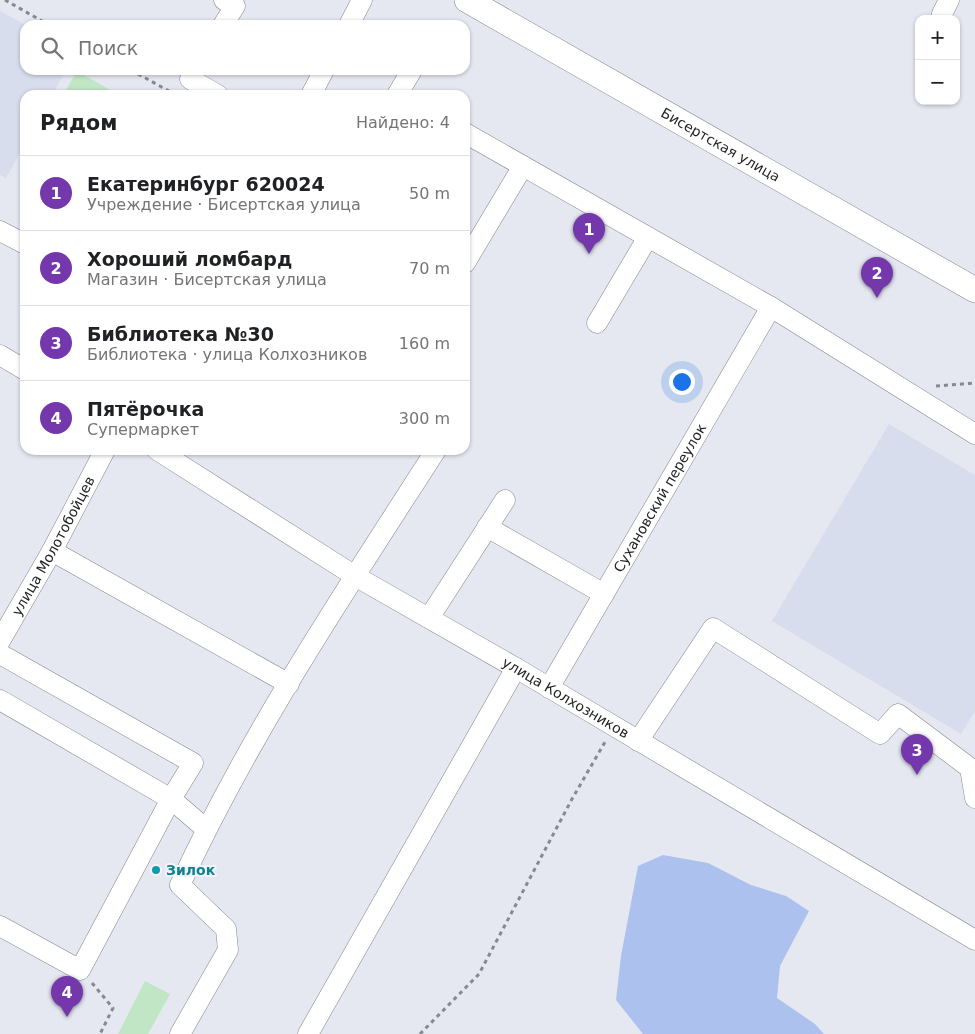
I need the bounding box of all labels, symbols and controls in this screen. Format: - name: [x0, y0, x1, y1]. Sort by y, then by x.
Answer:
- map controls: [915, 15, 960, 105]
- button: +: [915, 15, 960, 60]
- search box: [20, 20, 470, 75]
- icon: search: [38, 34, 66, 62]
- text: Поиск: [78, 37, 138, 59]
- button: −: [915, 60, 960, 105]
- street label: Бисертская улица: [658, 105, 783, 185]
- text: Рядом: [40, 111, 117, 135]
- text: Найдено: 4: [356, 113, 450, 132]
- text: Екатеринбург 620024: [87, 173, 325, 195]
- text: 1: [50, 184, 62, 203]
- text: 50 m: [409, 184, 450, 203]
- text: Учреждение · Бисертская улица: [87, 195, 361, 214]
- pin: 1: [573, 213, 605, 254]
- text: Хороший ломбард: [87, 248, 292, 270]
- pin: 2: [861, 257, 893, 298]
- text: 2: [50, 259, 62, 278]
- text: 70 m: [409, 259, 450, 278]
- text: Магазин · Бисертская улица: [87, 270, 327, 289]
- text: Библиотека №30: [87, 323, 274, 345]
- text: 3: [50, 334, 62, 353]
- text: 160 m: [399, 334, 450, 353]
- text: Библиотека · улица Колхозников: [87, 345, 367, 364]
- your location: [669, 369, 695, 395]
- text: Пятёрочка: [87, 398, 204, 420]
- text: 4: [50, 409, 62, 428]
- text: 300 m: [399, 409, 450, 428]
- text: Супермаркет: [87, 420, 199, 439]
- street label: Сухановский переулок: [610, 421, 709, 575]
- street label: улица Молотобойцев: [8, 473, 98, 618]
- street label: улица Колхозников: [500, 654, 632, 741]
- pin: 3: [901, 734, 933, 775]
- place label: Зилок: [166, 862, 216, 878]
- marker: Зилок: [150, 864, 162, 876]
- pin: 4: [51, 976, 83, 1017]

